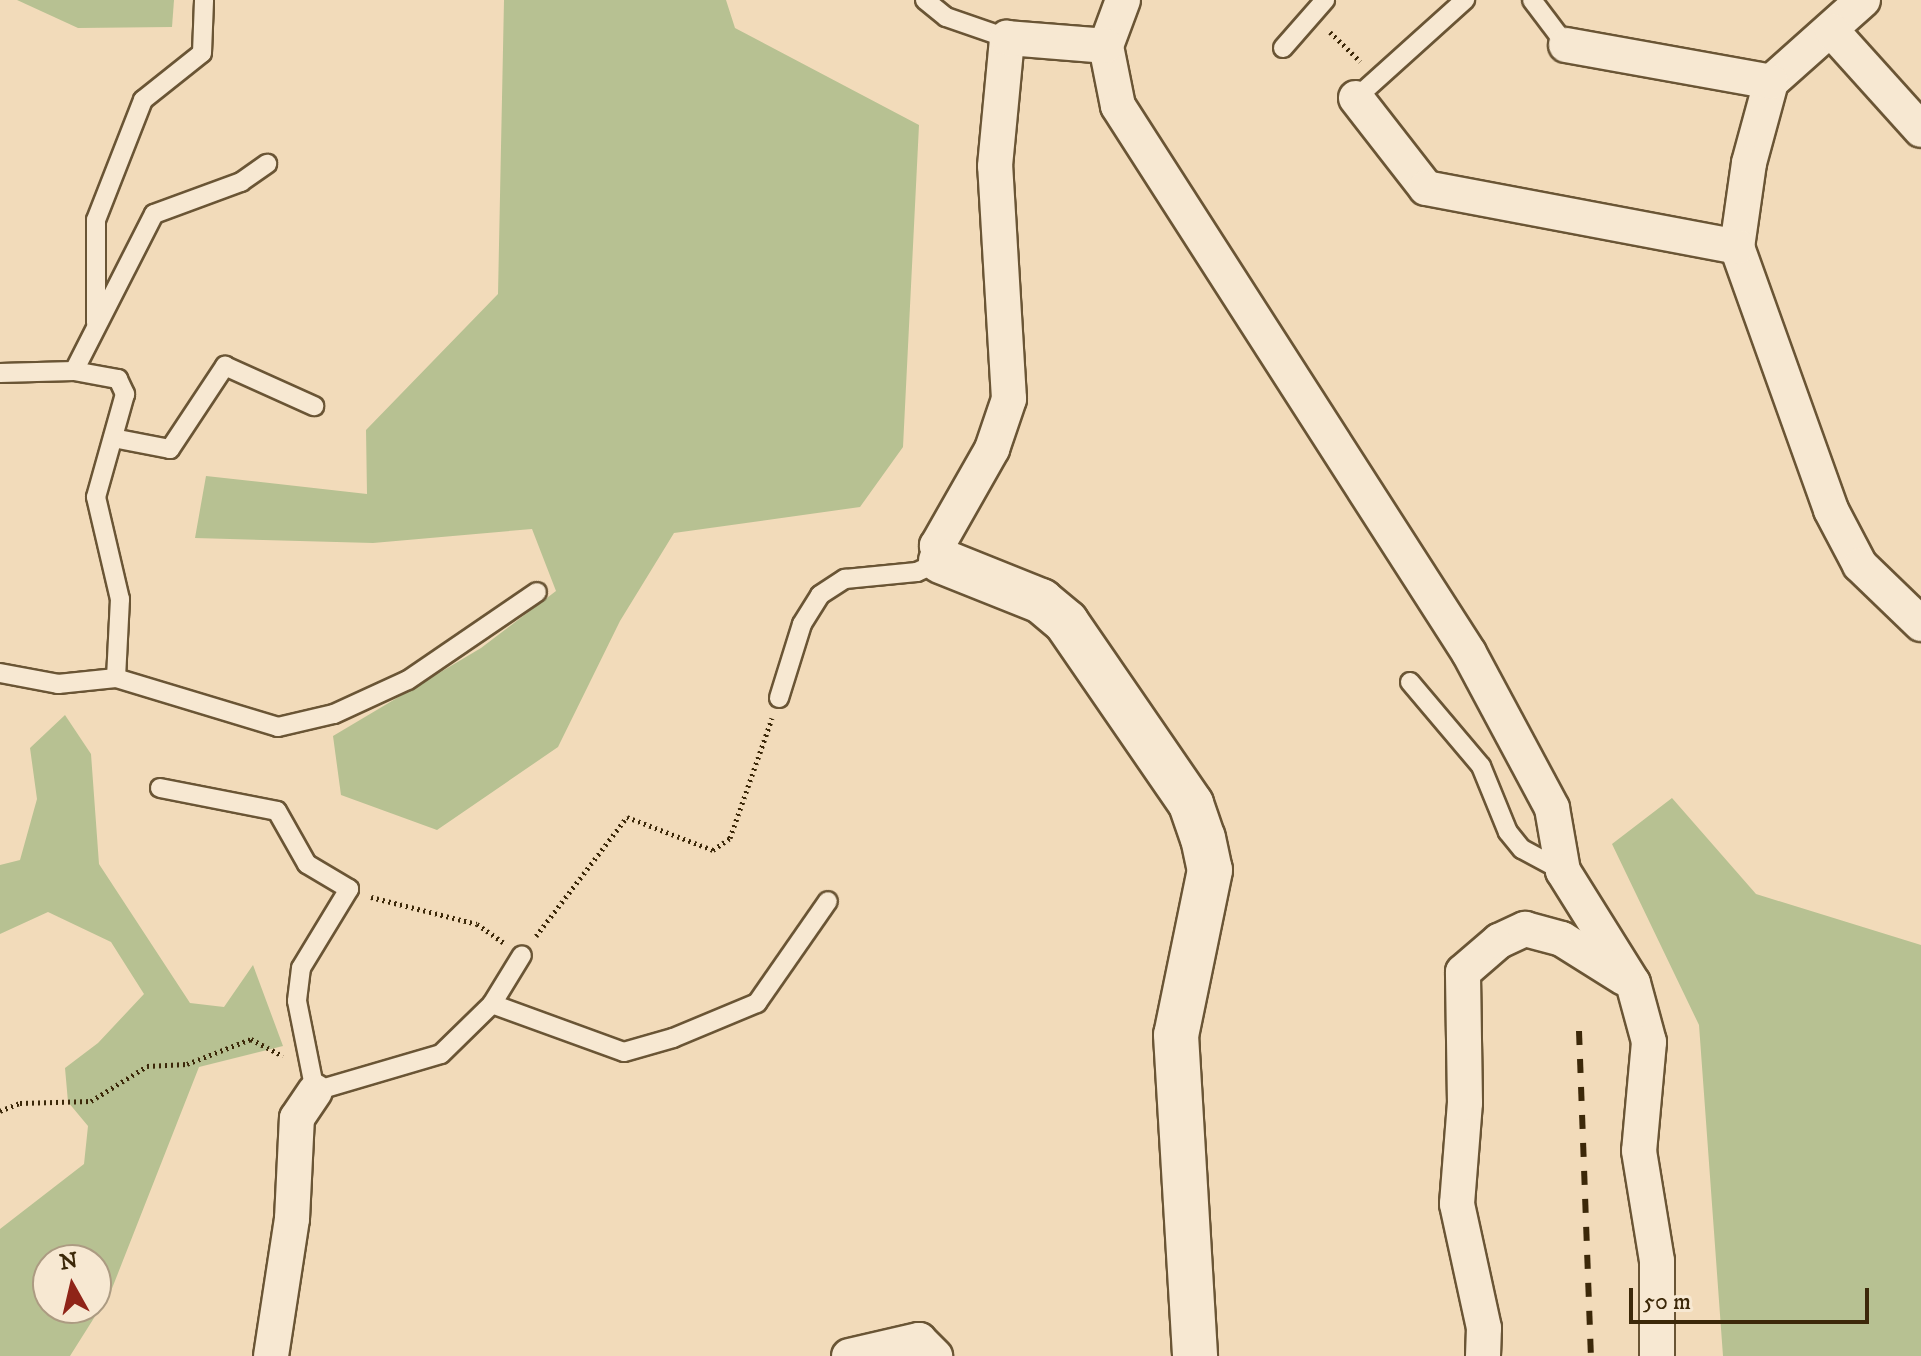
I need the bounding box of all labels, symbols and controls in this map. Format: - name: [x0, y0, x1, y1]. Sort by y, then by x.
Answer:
- north arrow: [32, 1244, 112, 1324]
- text: N: [58, 1247, 80, 1276]
- scale bar: [1633, 1272, 1873, 1322]
- text: 50 m: [1643, 1287, 1691, 1317]

